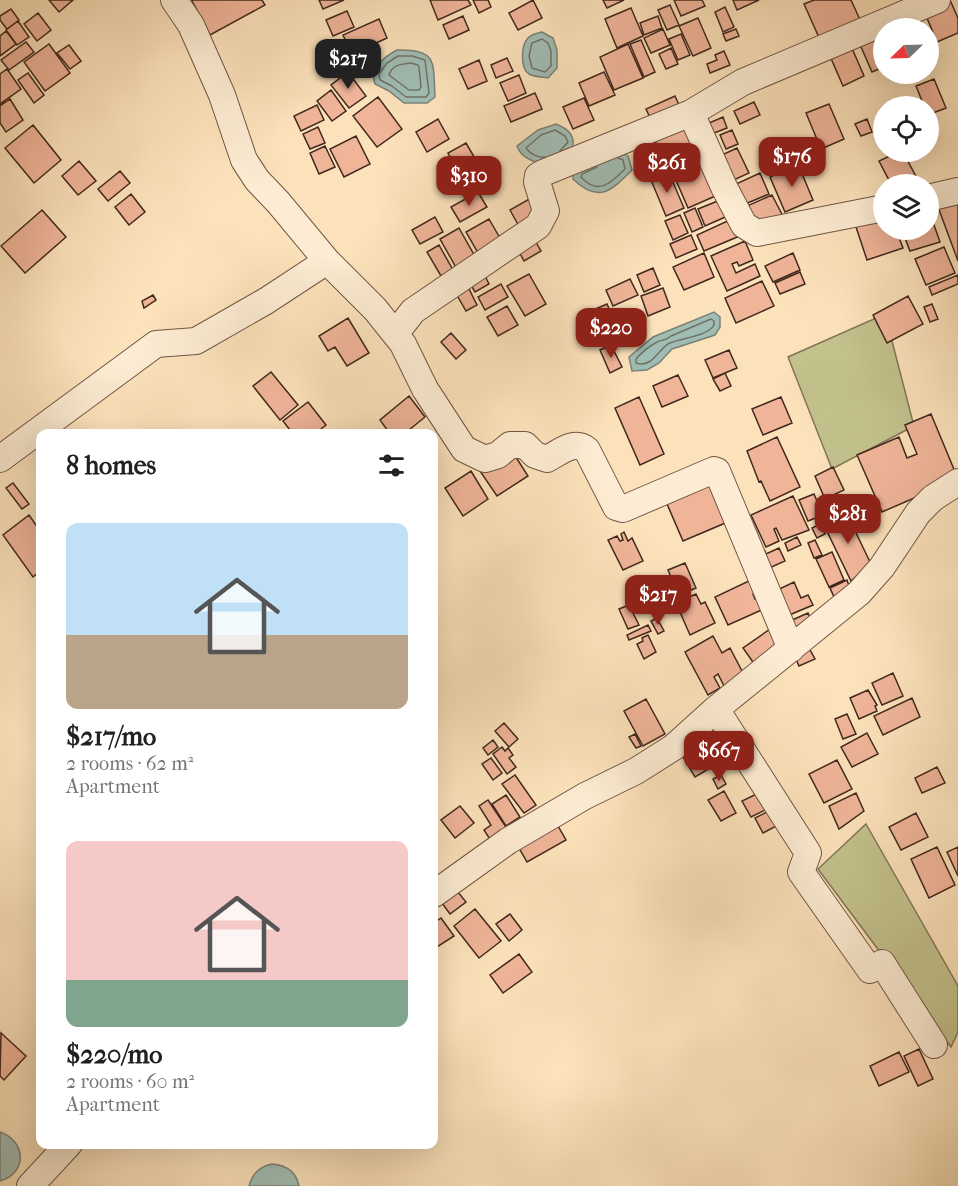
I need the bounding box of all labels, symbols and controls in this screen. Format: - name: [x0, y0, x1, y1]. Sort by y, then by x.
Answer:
- north arrow: [873, 18, 939, 84]
- map controls: [873, 18, 939, 240]
- pin: $217: [312, 39, 384, 90]
- text: $217: [329, 47, 367, 70]
- button: locate: [873, 96, 939, 162]
- pin: $176: [756, 137, 828, 188]
- pin: $261: [631, 143, 703, 194]
- text: $176: [773, 145, 811, 168]
- text: $261: [647, 151, 687, 174]
- pin: $310: [433, 156, 505, 207]
- text: $310: [450, 164, 488, 187]
- button: layers: [873, 174, 939, 240]
- pin: $220: [575, 308, 647, 359]
- text: $220: [590, 316, 632, 339]
- icon: filters: [375, 449, 408, 482]
- text: 8 homes: [66, 450, 156, 481]
- pin: $281: [812, 494, 884, 545]
- text: $281: [829, 502, 867, 525]
- icon: home: [183, 562, 291, 670]
- pin: $217: [622, 575, 694, 626]
- text: $217: [639, 583, 677, 606]
- text: $217/mo: [66, 721, 156, 752]
- pin: $667: [683, 731, 755, 782]
- text: $667: [698, 739, 740, 762]
- text: 2 rooms · 62 m²: [66, 752, 193, 775]
- text: Apartment: [66, 775, 160, 798]
- icon: home: [183, 880, 291, 988]
- text: $220/mo: [66, 1039, 162, 1070]
- text: 2 rooms · 60 m²: [66, 1070, 194, 1093]
- text: Apartment: [66, 1093, 160, 1116]

